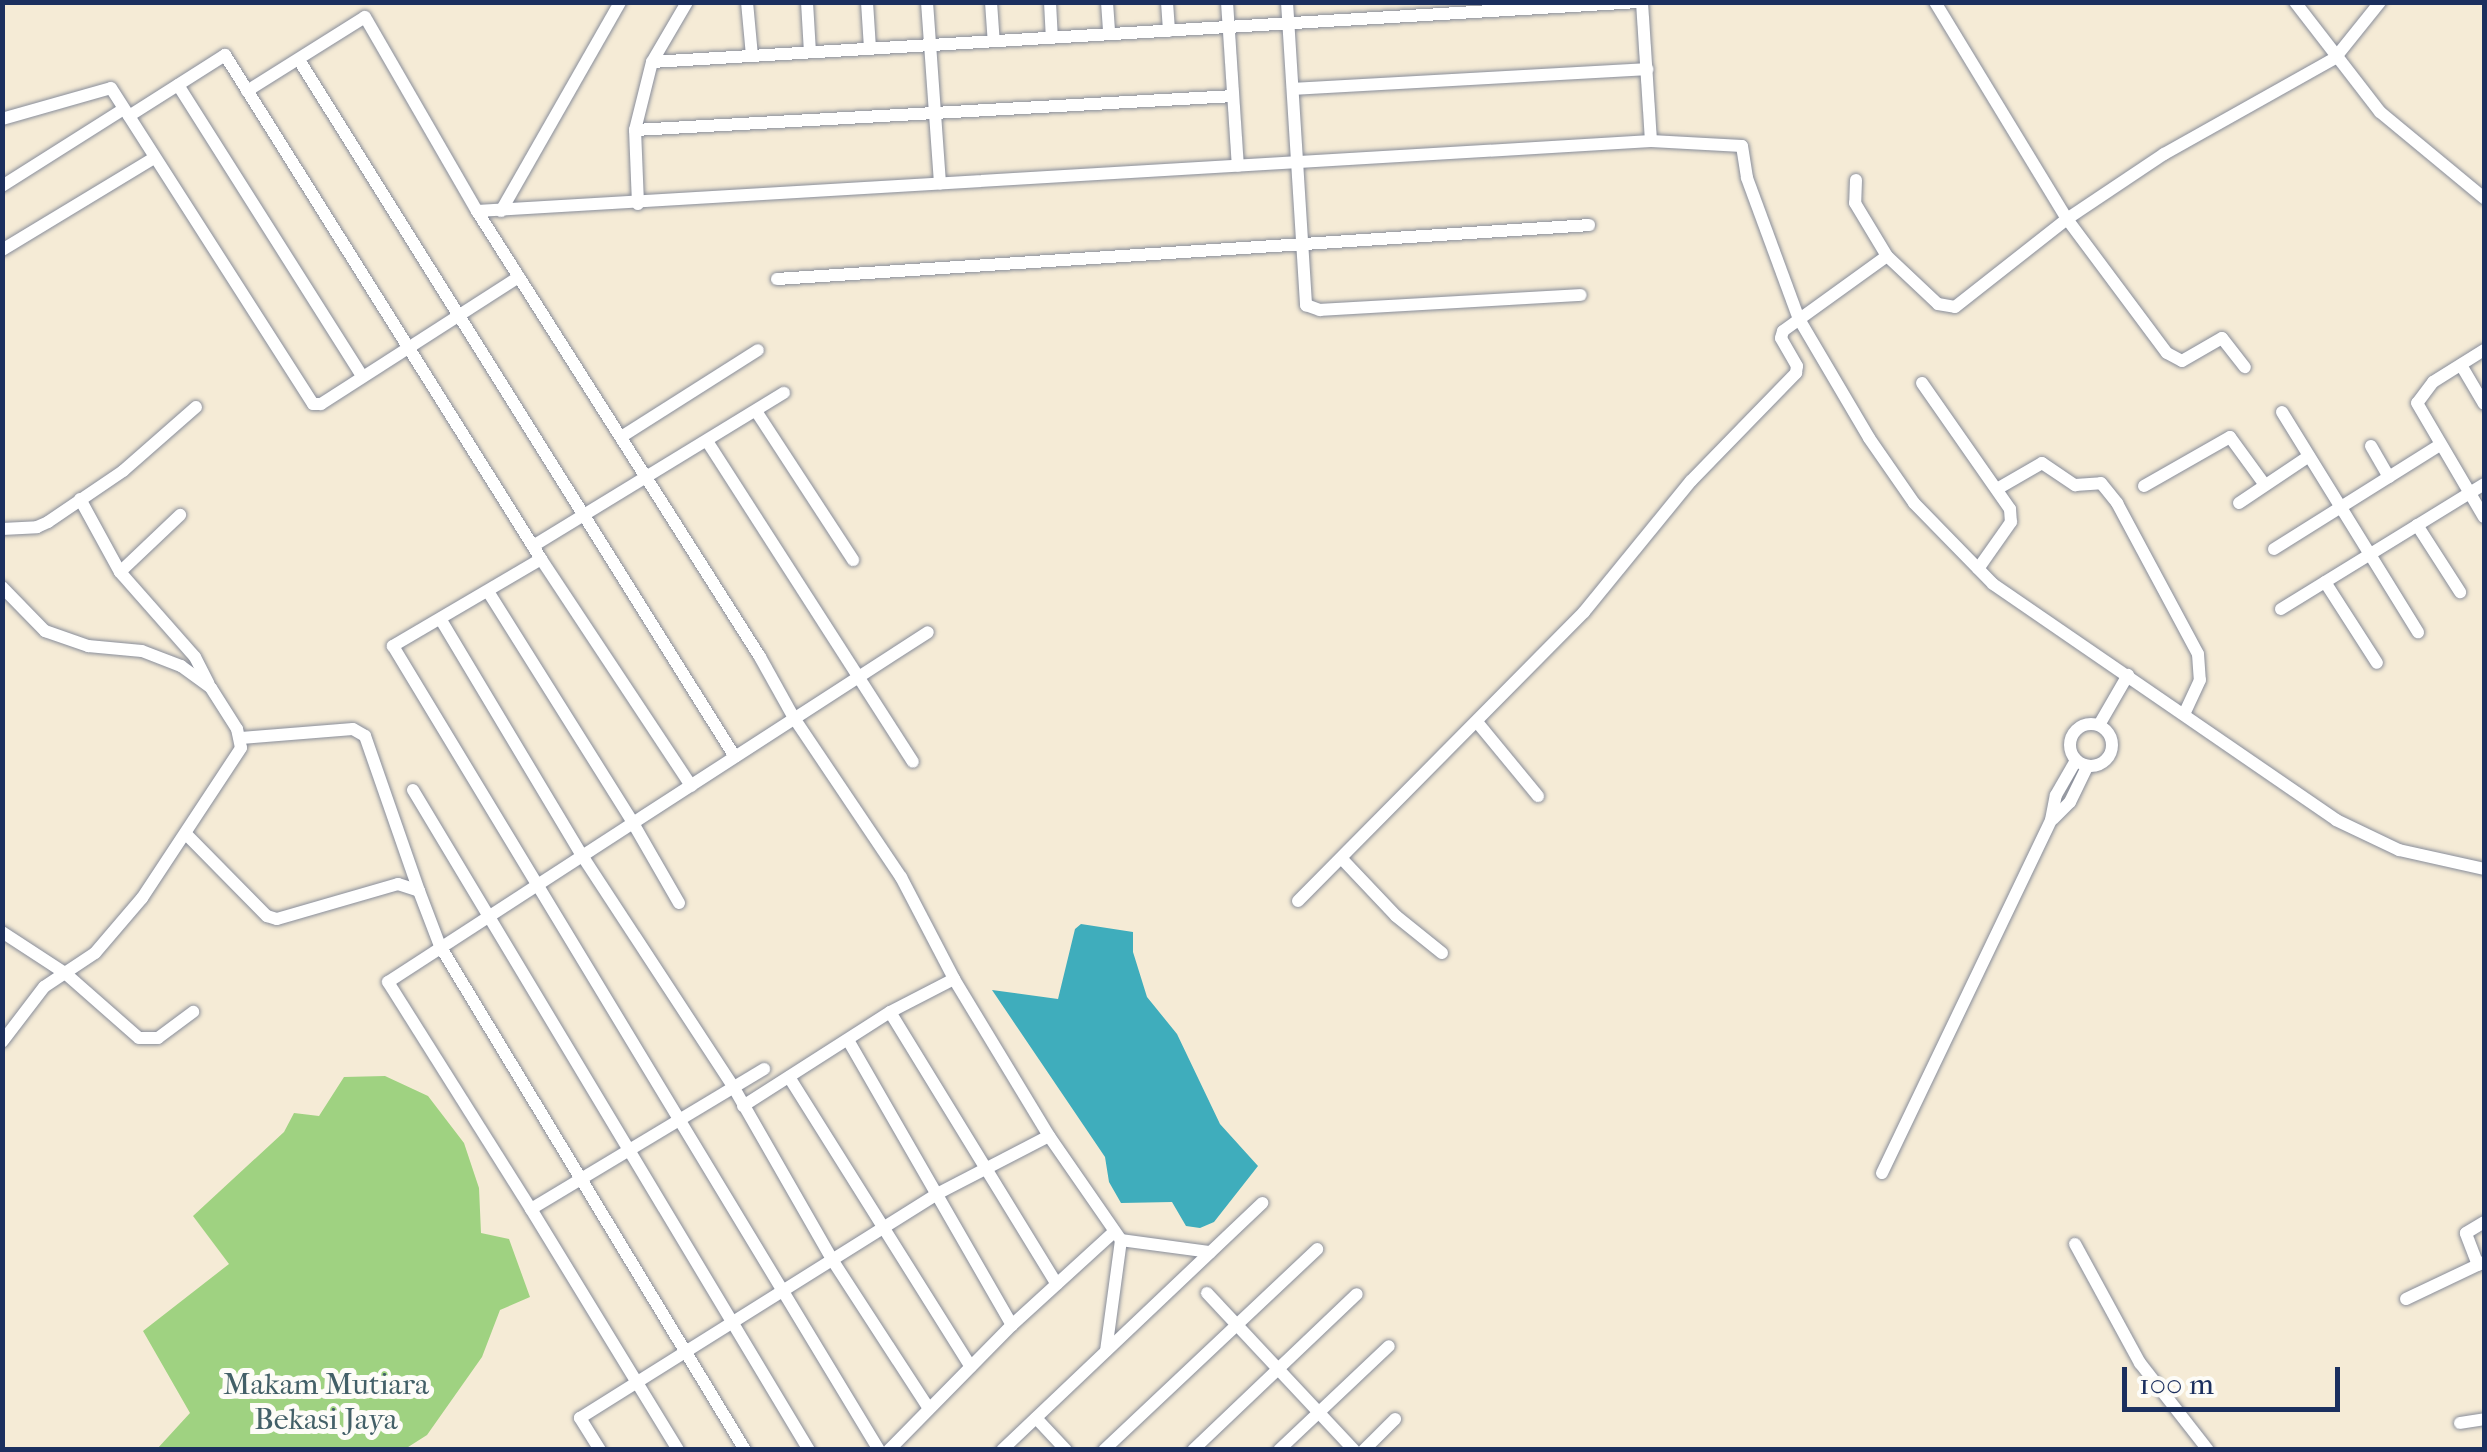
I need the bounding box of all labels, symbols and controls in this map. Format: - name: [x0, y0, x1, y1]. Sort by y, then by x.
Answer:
- scale bar: [2127, 1347, 2344, 1409]
- park label: Makam Mutiara Bekasi Jaya: [223, 1367, 429, 1438]
- text: 100 m: [2139, 1367, 2214, 1402]

